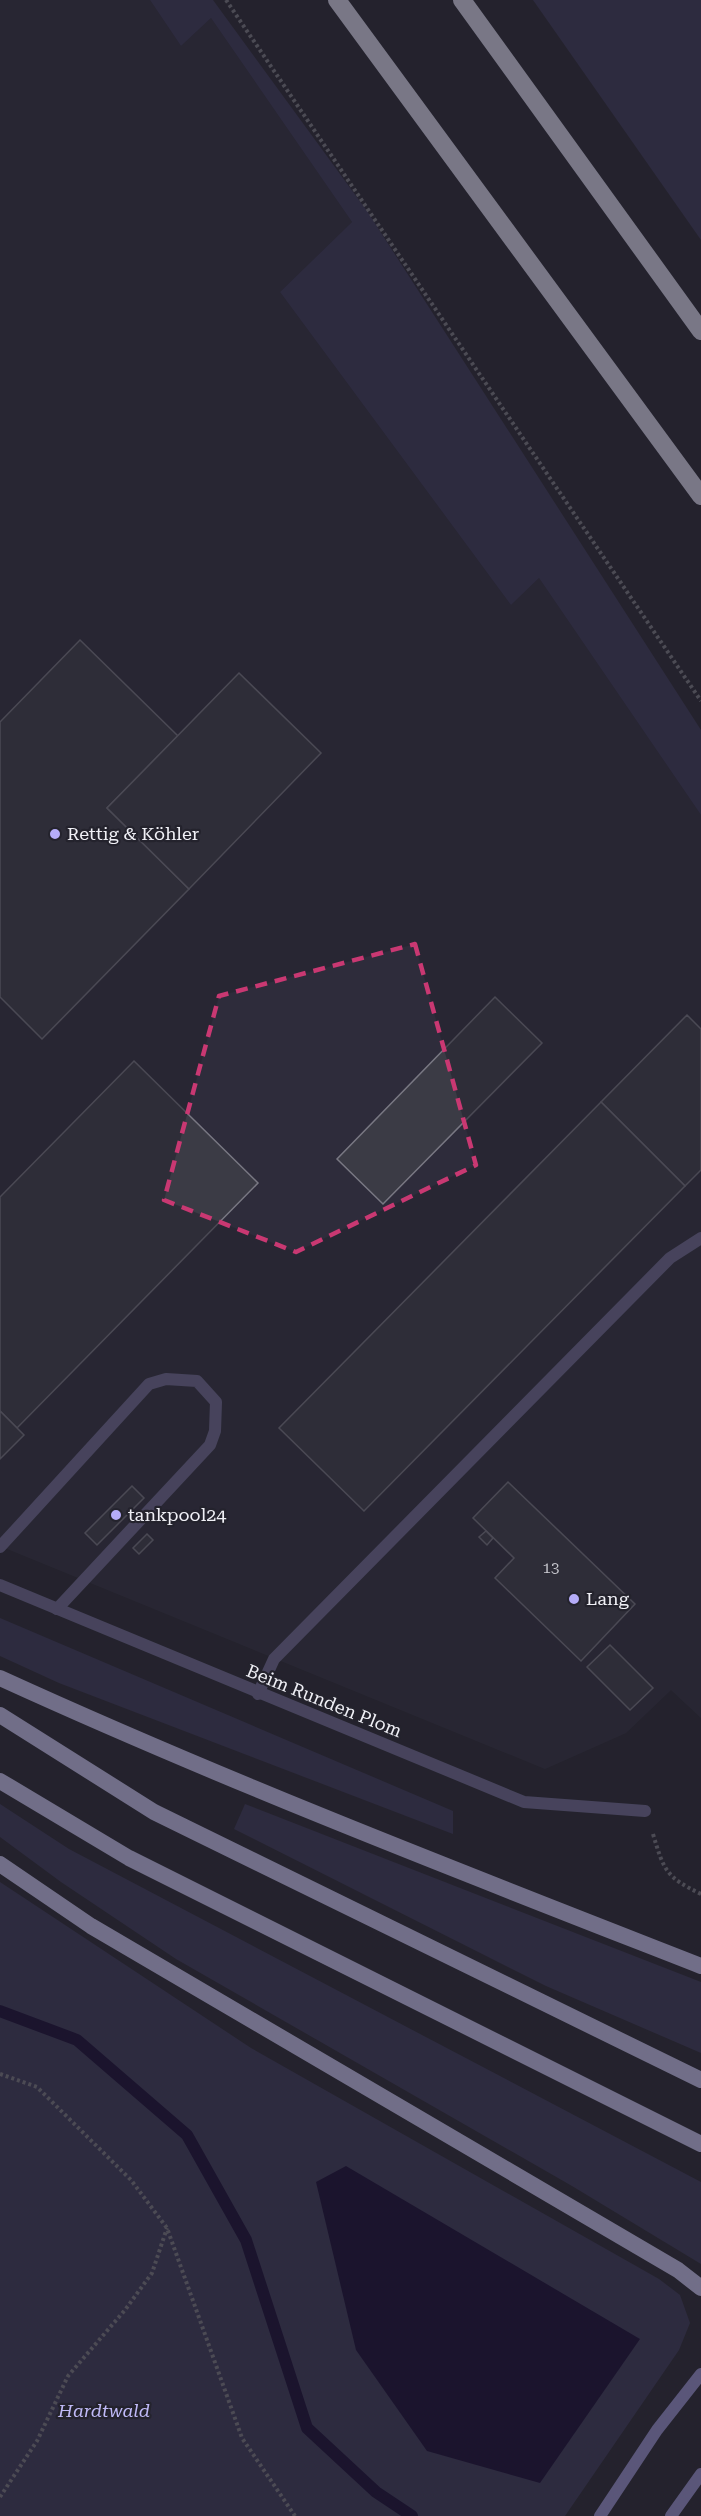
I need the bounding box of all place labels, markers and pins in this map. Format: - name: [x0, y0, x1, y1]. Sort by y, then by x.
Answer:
- place label: Rettig & Köhler: [67, 823, 199, 844]
- marker: Rettig & Köhler: [48, 827, 62, 841]
- place label: tankpool24: [128, 1504, 226, 1525]
- marker: tankpool24: [109, 1508, 123, 1522]
- place label: Lang: [586, 1588, 630, 1609]
- marker: Lang: [567, 1592, 581, 1606]

